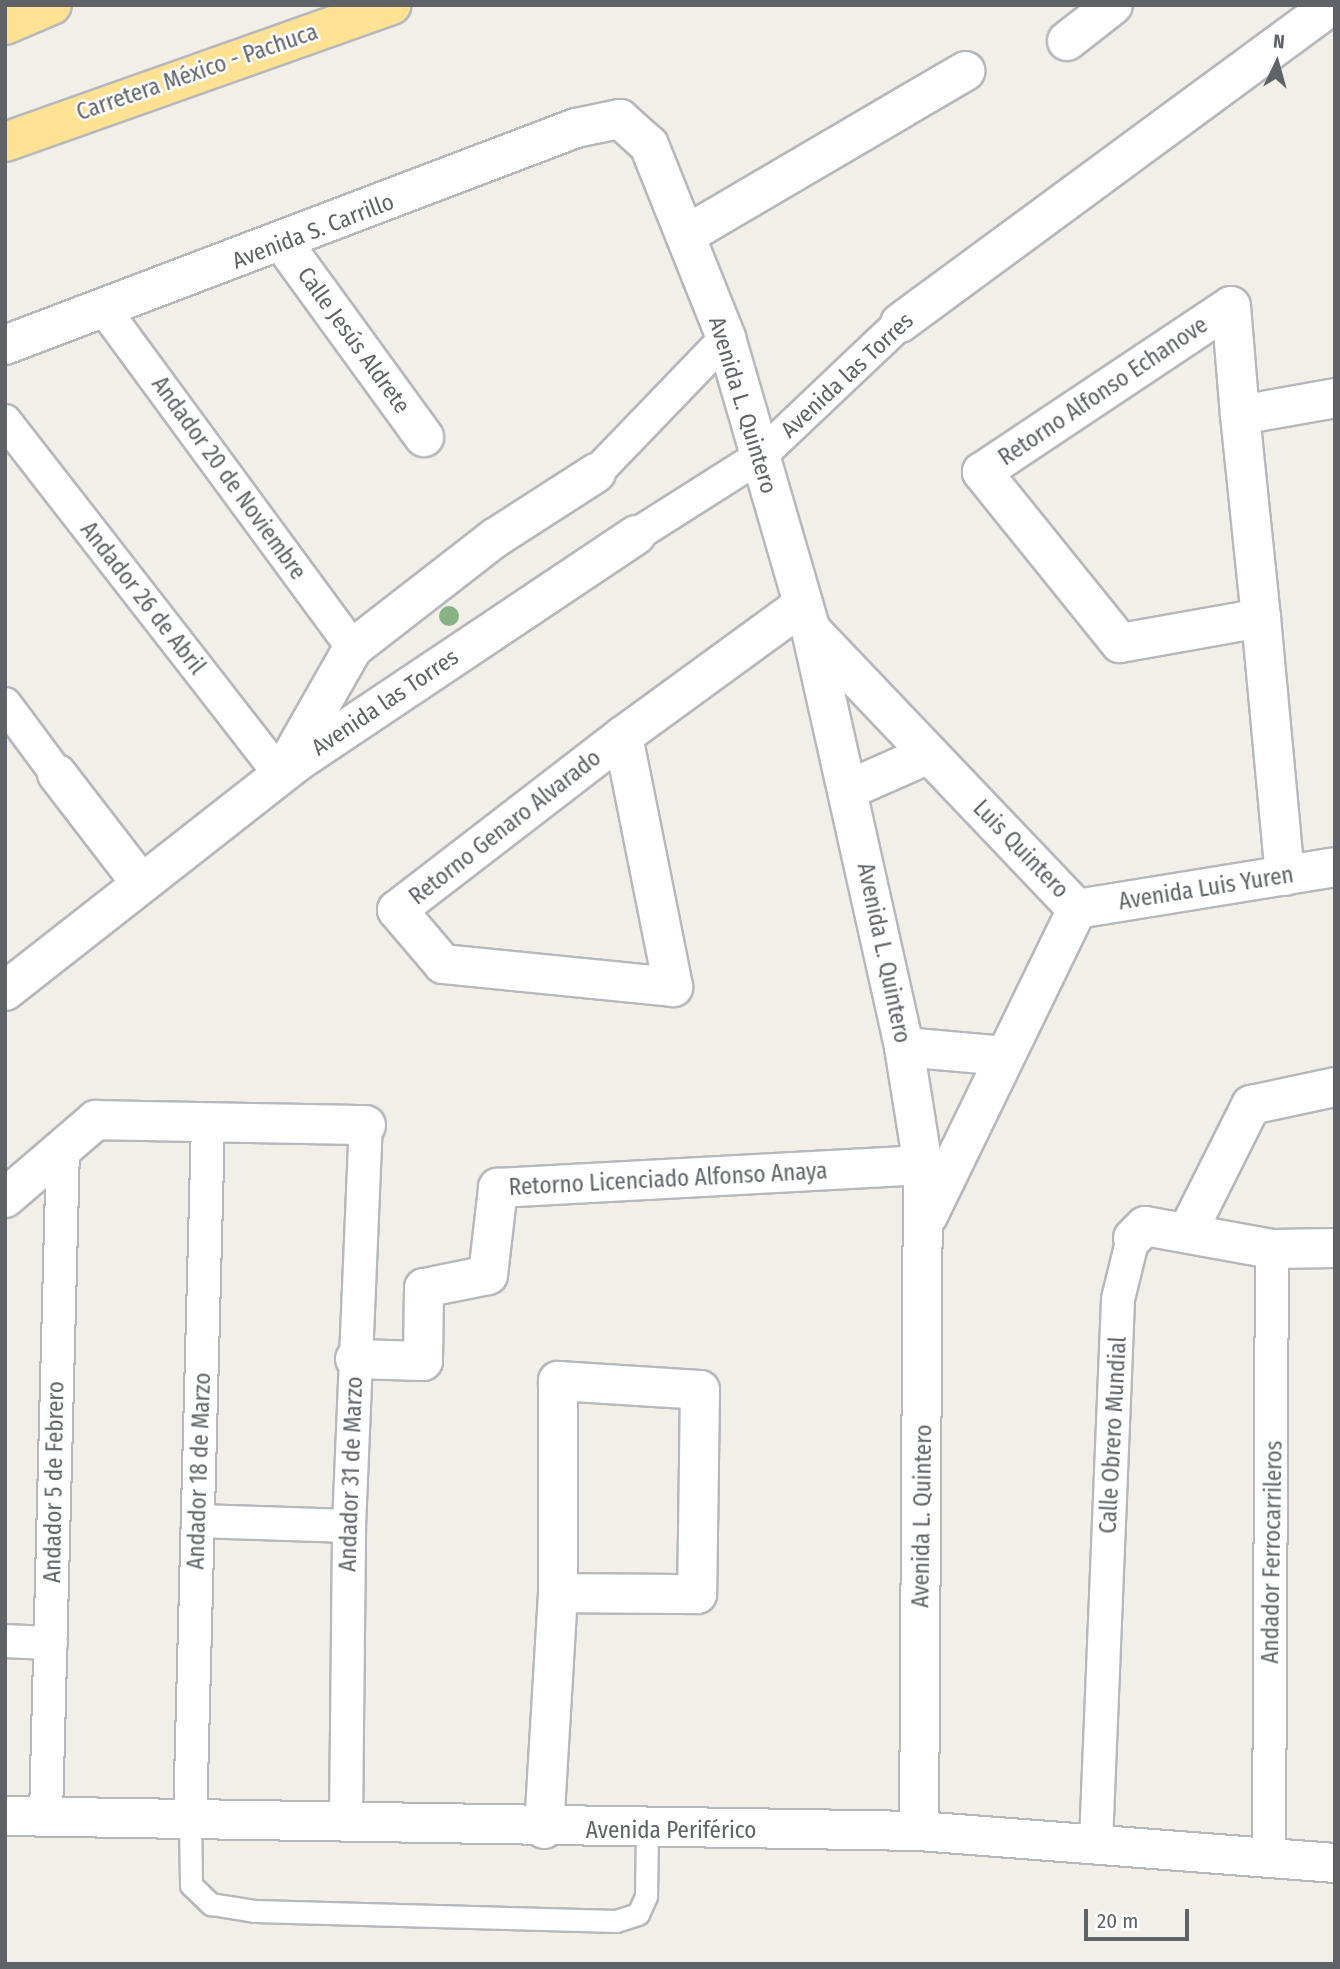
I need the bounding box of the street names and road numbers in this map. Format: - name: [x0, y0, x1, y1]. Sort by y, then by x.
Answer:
- street label: Carretera México - Pachuca: [73, 18, 321, 126]
- street label: Avenida S. Carrillo: [228, 187, 398, 275]
- street label: Calle Jesús Aldrete: [292, 262, 416, 418]
- street label: Avenida las Torres: [775, 307, 919, 443]
- street label: Retorno Alfonso Echanove: [993, 311, 1213, 471]
- street label: Avenida L. Quintero: [703, 313, 783, 497]
- street label: Andador 20 de Noviembre: [146, 371, 312, 585]
- street label: Andador 26 de Abril: [75, 516, 211, 680]
- street label: Avenida las Torres: [306, 643, 464, 761]
- street label: Retorno Genaro Alvarado: [404, 744, 606, 910]
- street label: Luis Quintero: [968, 794, 1074, 904]
- street label: Avenida L. Quintero: [851, 860, 917, 1046]
- street label: Avenida Luis Yuren: [1117, 861, 1295, 915]
- street label: Retorno Licenciado Alfonso Anaya: [508, 1157, 828, 1201]
- street label: Calle Obrero Mundial: [1094, 1336, 1132, 1534]
- street label: Andador 18 de Marzo: [182, 1372, 216, 1570]
- street label: Andador 31 de Marzo: [334, 1376, 368, 1572]
- street label: Andador 5 de Febrero: [38, 1381, 70, 1583]
- street label: Avenida L. Quintero: [907, 1424, 937, 1608]
- street label: Andador Ferrocarrileros: [1256, 1440, 1288, 1664]
- street label: Avenida Periférico: [586, 1816, 756, 1844]

